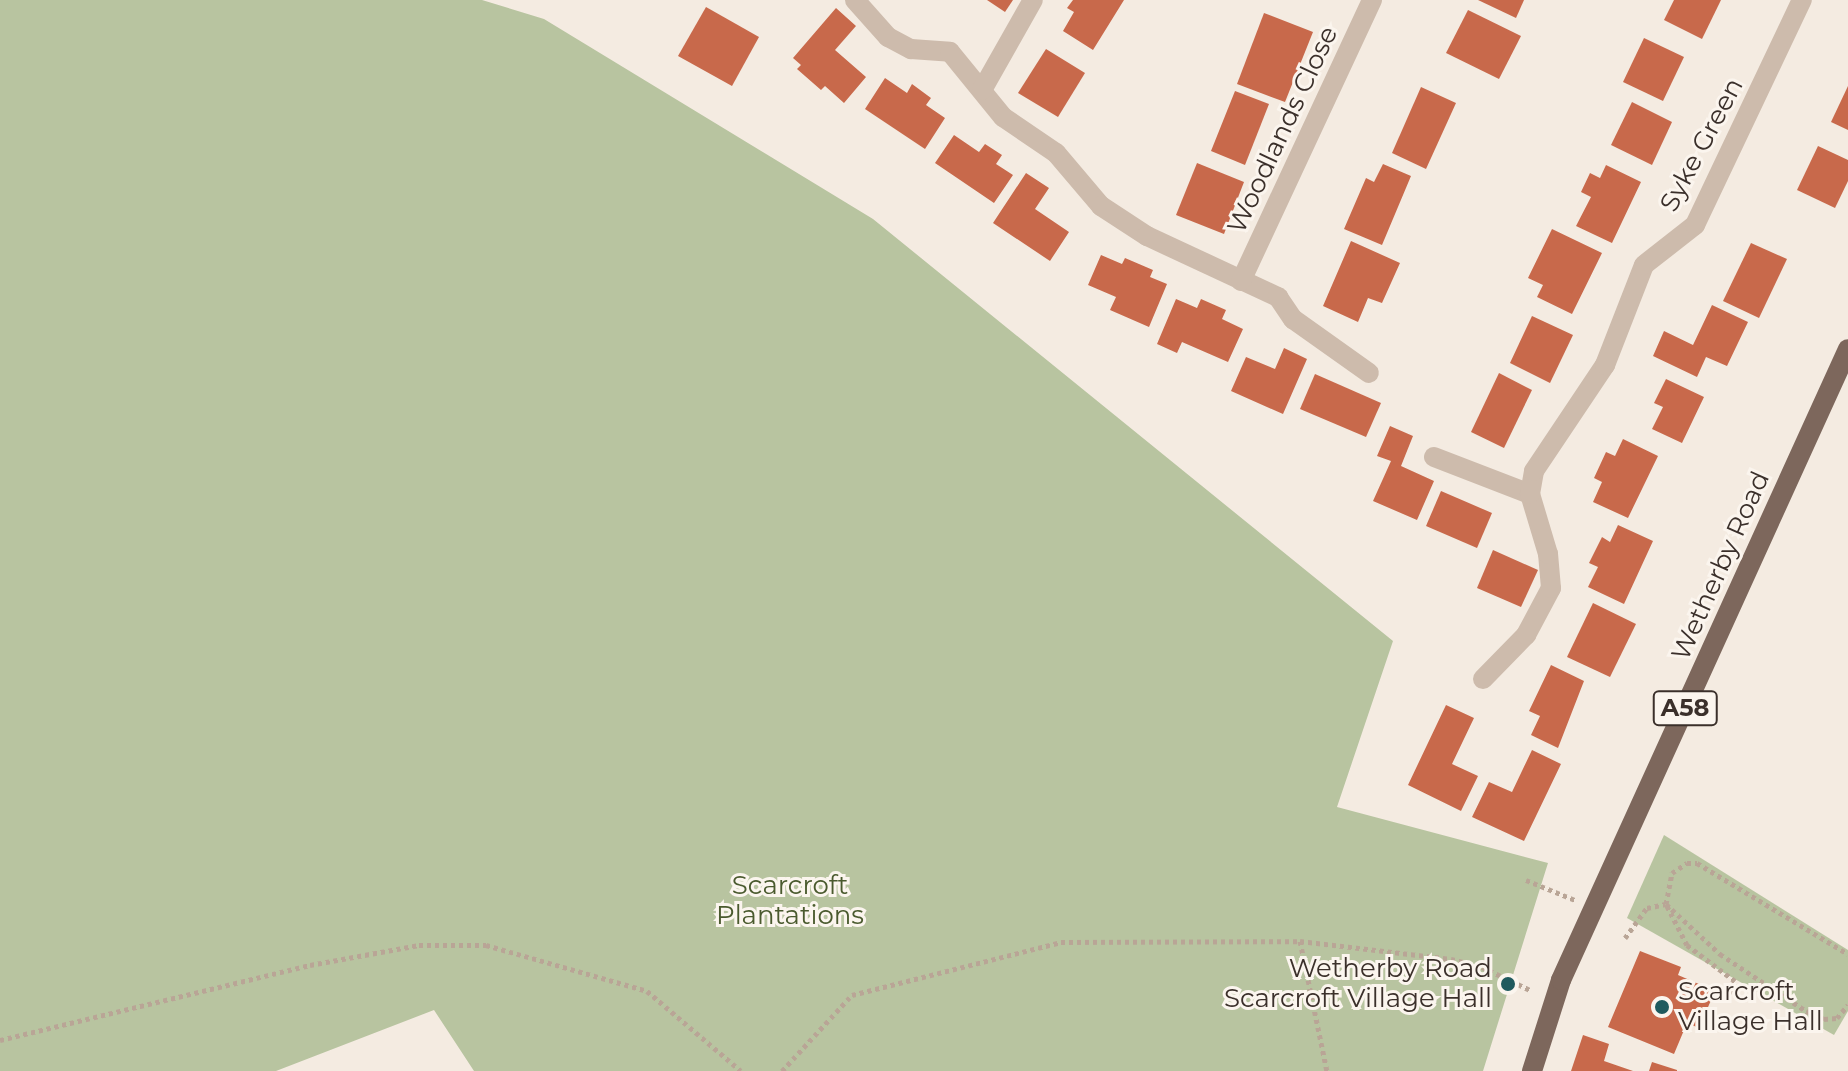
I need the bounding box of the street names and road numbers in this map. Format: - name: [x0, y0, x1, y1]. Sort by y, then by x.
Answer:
- street label: Woodlands Close: [1221, 22, 1345, 238]
- street label: Syke Green: [1654, 73, 1750, 217]
- street label: Wetherby Road: [1665, 467, 1777, 665]
- road number: A58: [1651, 688, 1719, 728]

